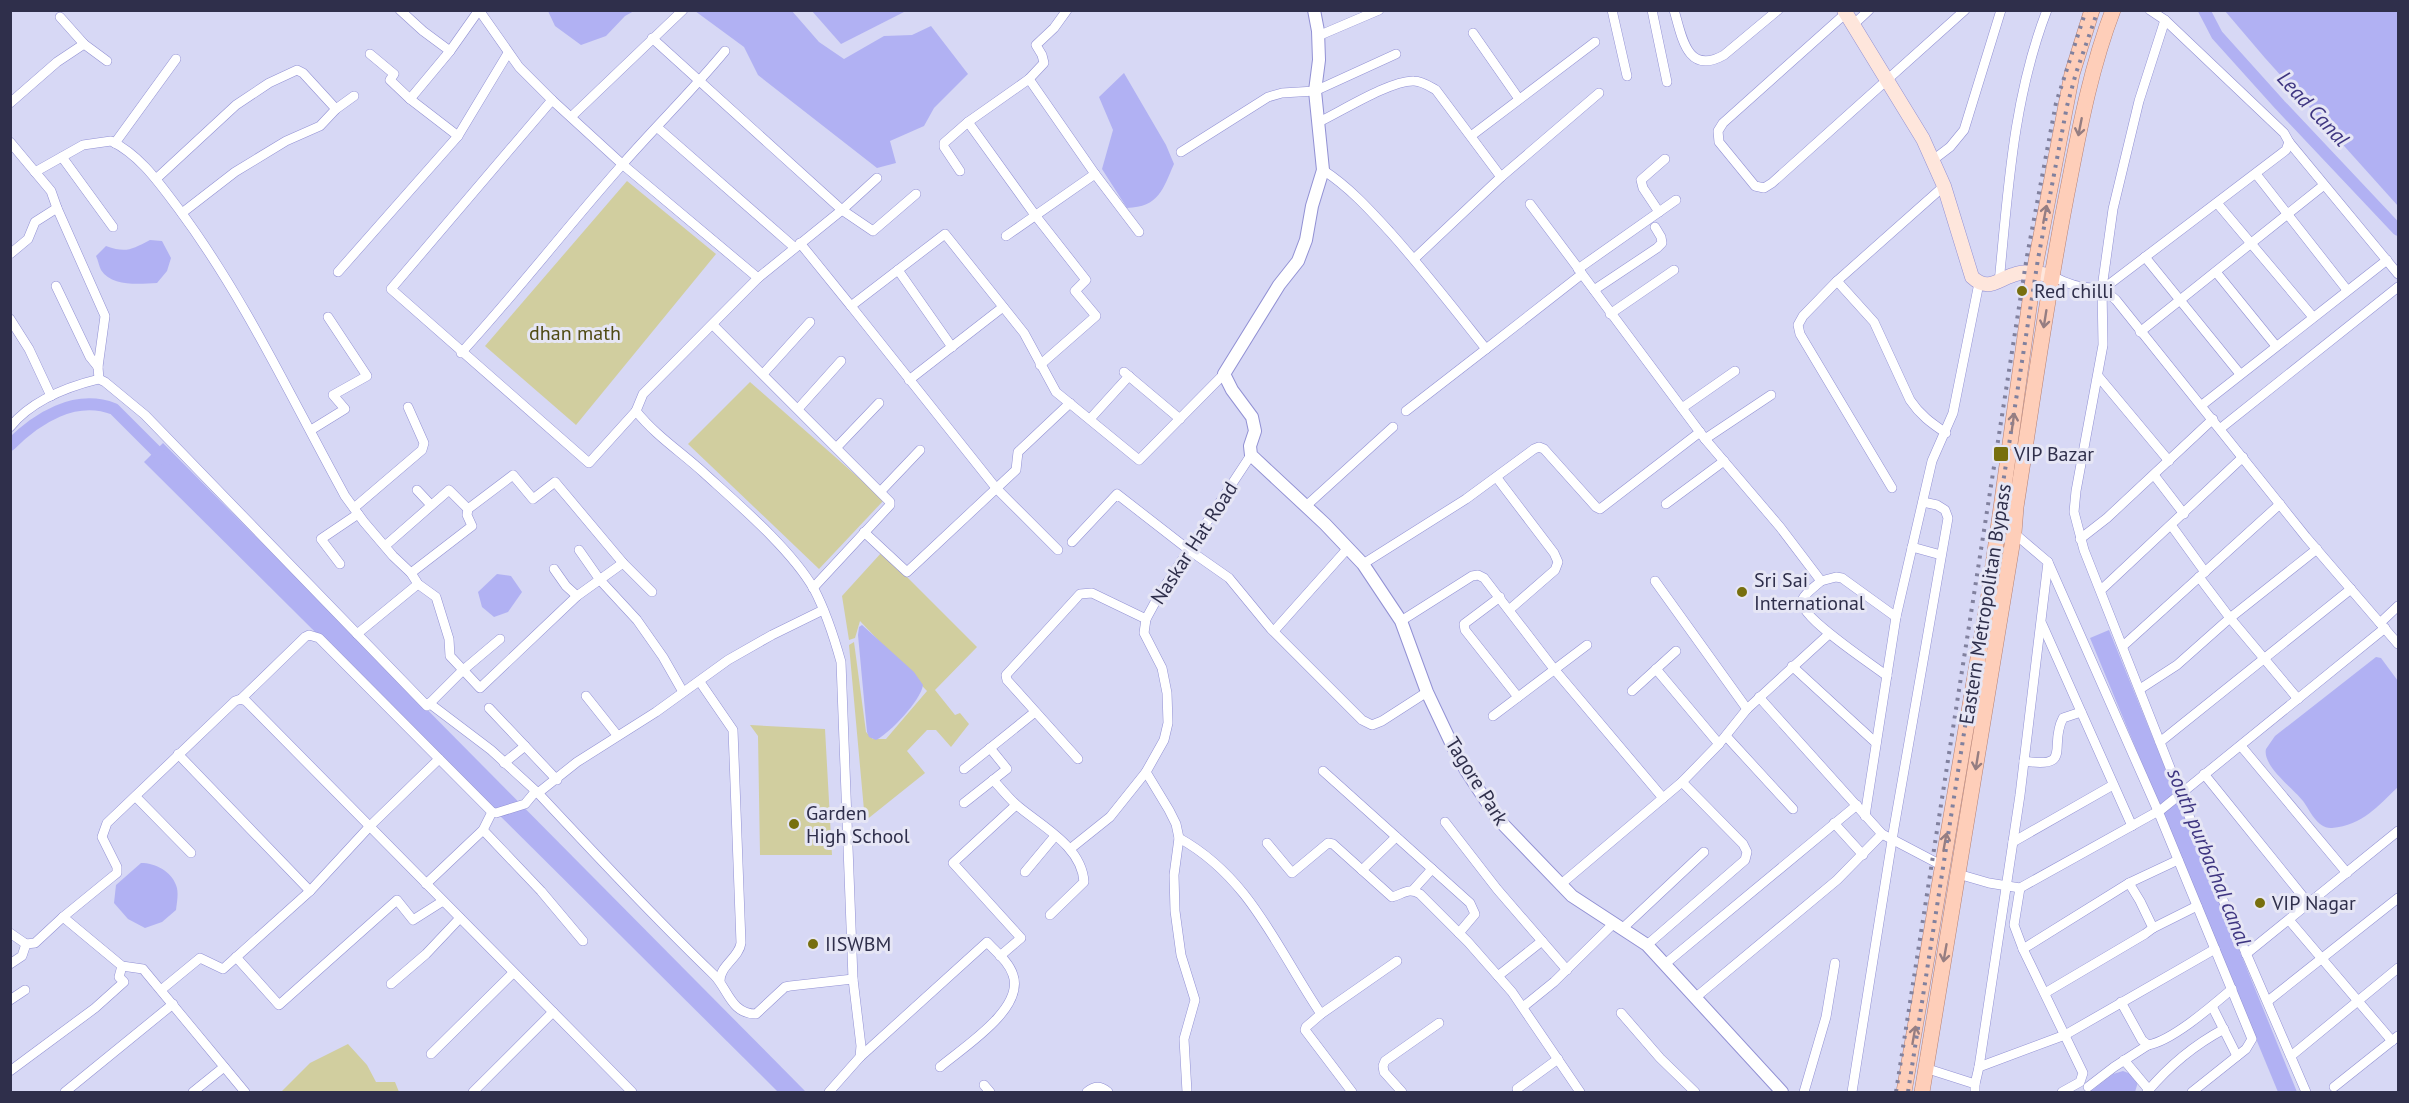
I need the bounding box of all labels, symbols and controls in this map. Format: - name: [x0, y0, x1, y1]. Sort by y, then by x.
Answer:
- water label: Lead Canal: [2272, 65, 2355, 152]
- one-way arrow: [2074, 117, 2085, 137]
- one-way arrow: [2040, 205, 2051, 224]
- place label: Red chilli: [2034, 278, 2114, 304]
- marker: Red chilli: [2015, 284, 2029, 298]
- one-way arrow: [2040, 309, 2051, 328]
- park label: dhan math: [529, 320, 621, 346]
- one-way arrow: [2007, 413, 2018, 432]
- place label: VIP Bazar: [2013, 441, 2094, 467]
- marker: VIP Bazar: [1992, 445, 2010, 463]
- street label: Naskar Hat Road: [1145, 477, 1243, 609]
- street label: Eastern Metropolitan Bypass: [1953, 482, 2017, 726]
- place label: Sri Sai International: [1754, 567, 1865, 616]
- marker: Sri Sai International: [1735, 585, 1749, 599]
- street label: Tagore Park: [1440, 732, 1515, 830]
- one-way arrow: [1972, 750, 1983, 770]
- water label: south purbachal canal: [2162, 764, 2258, 950]
- place label: Garden High School: [806, 800, 910, 849]
- marker: Garden High School: [787, 817, 801, 831]
- one-way arrow: [1940, 833, 1951, 853]
- place label: VIP Nagar: [2271, 890, 2356, 916]
- marker: VIP Nagar: [2253, 896, 2267, 910]
- place label: IISWBM: [825, 931, 891, 957]
- marker: IISWBM: [806, 937, 820, 951]
- one-way arrow: [1939, 943, 1950, 962]
- one-way arrow: [1909, 1026, 1920, 1045]

